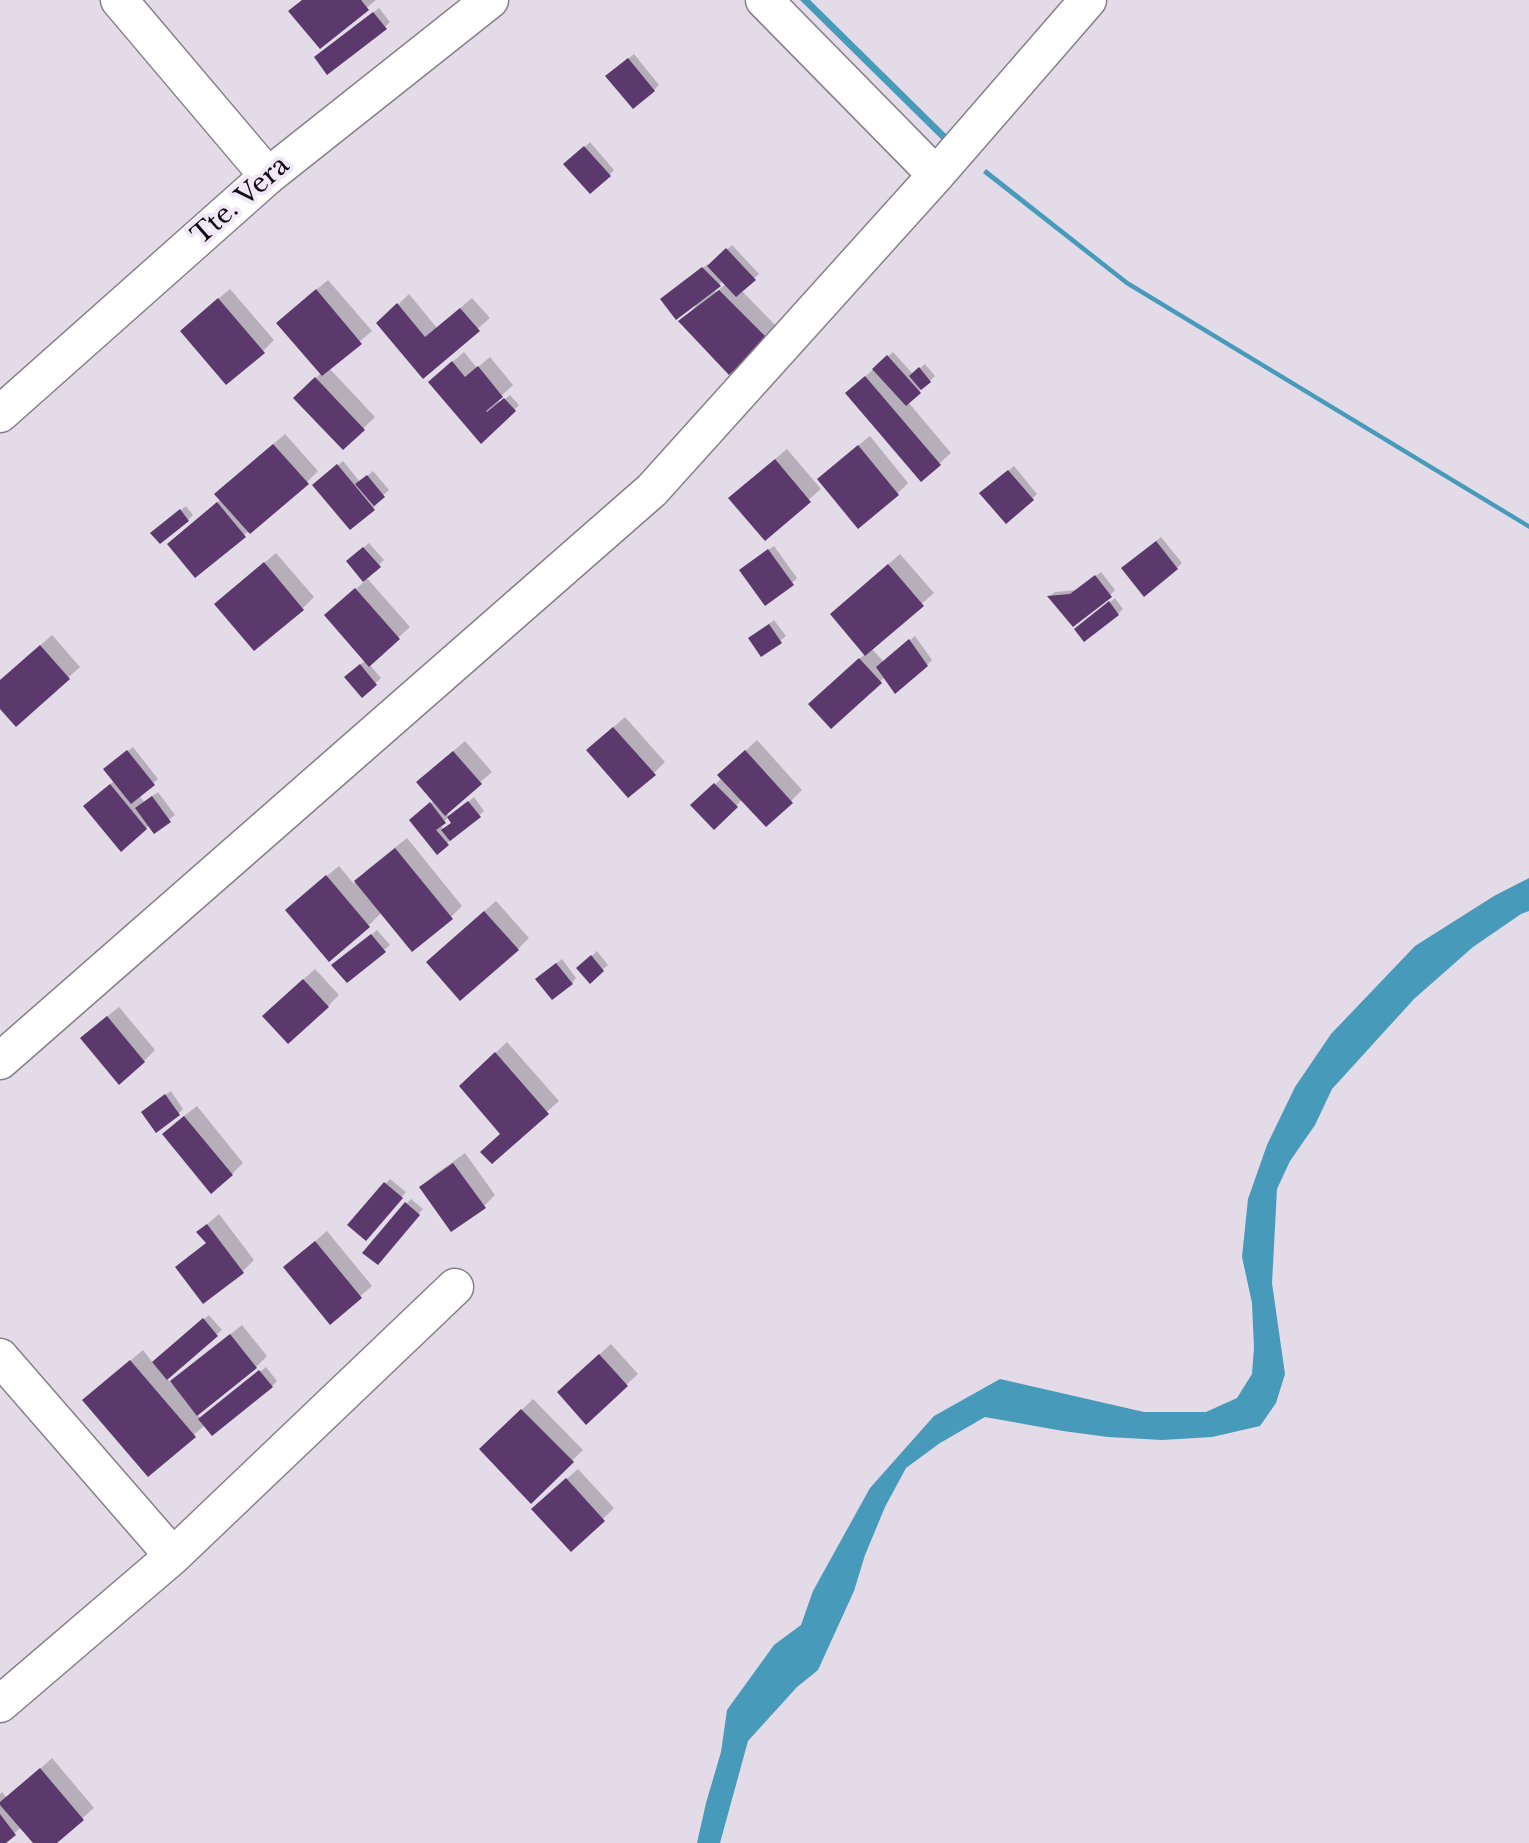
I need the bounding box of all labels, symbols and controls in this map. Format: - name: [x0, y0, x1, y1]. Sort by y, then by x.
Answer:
- street label: Tte. Vera: [186, 150, 296, 252]

